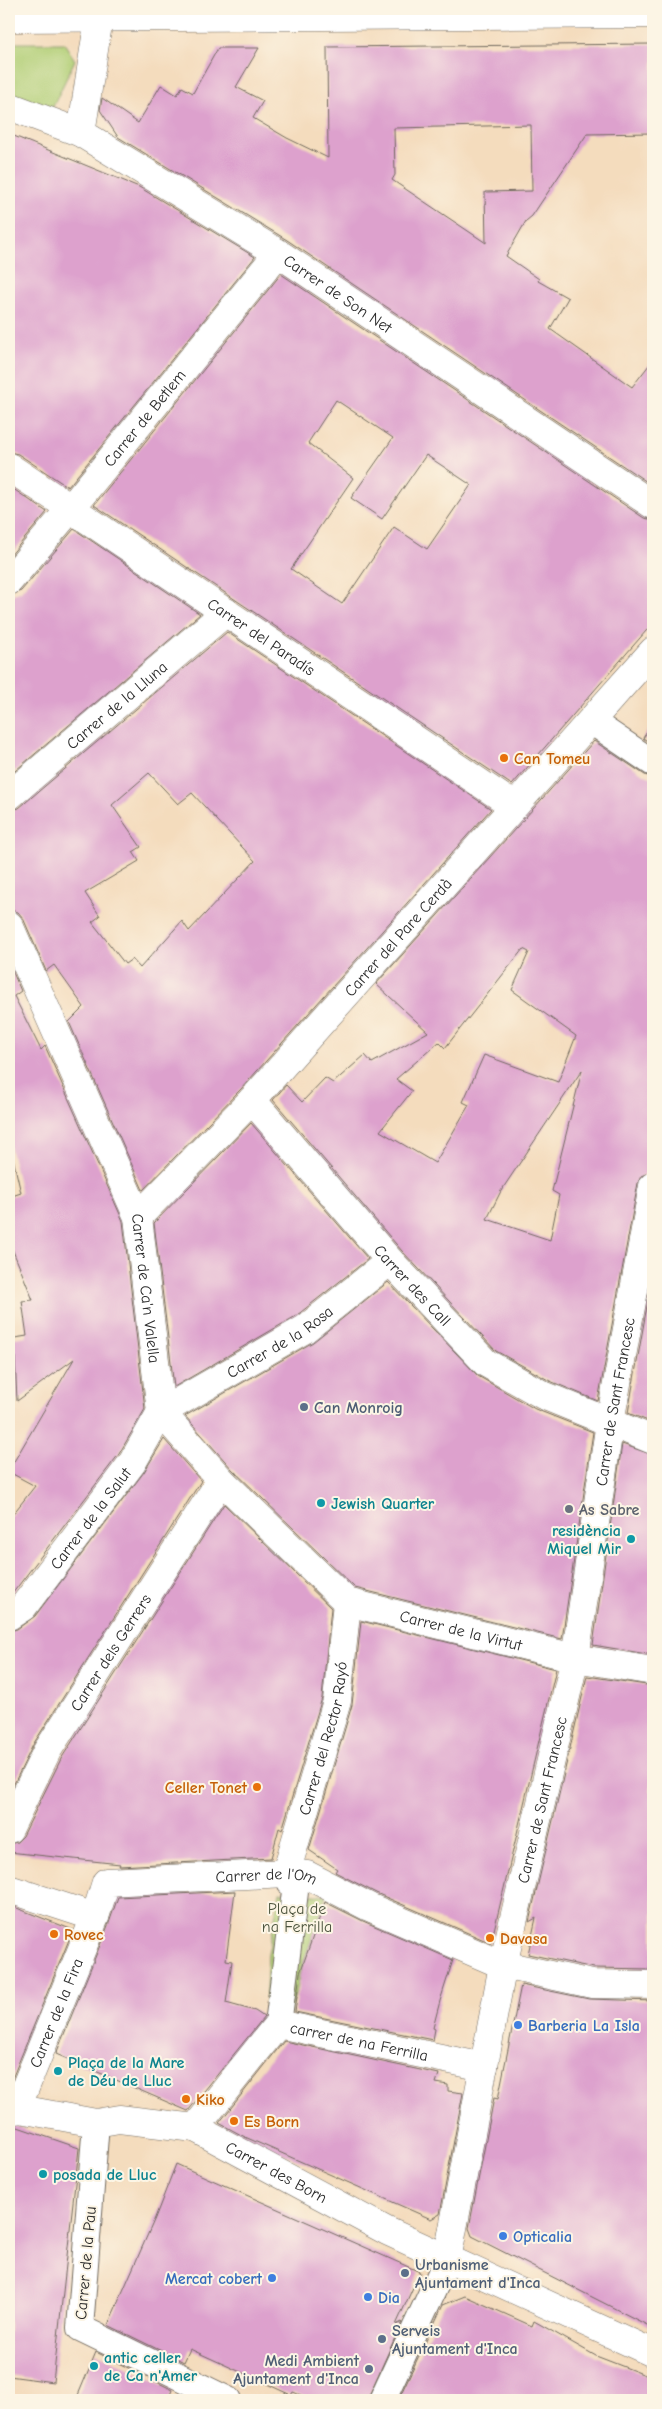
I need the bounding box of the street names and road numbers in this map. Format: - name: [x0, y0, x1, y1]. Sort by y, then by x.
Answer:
- street label: Carrer de Son Net: [280, 251, 396, 337]
- street label: Carrer de Betlem: [100, 366, 190, 470]
- street label: Carrer del Paradís: [204, 595, 318, 680]
- street label: Carrer de la Lluna: [63, 658, 171, 753]
- street label: Carrer del Pare Cerdà: [341, 875, 456, 1000]
- street label: Carrer de Ca'n Valella: [128, 1213, 163, 1364]
- street label: Carrer des Call: [370, 1241, 454, 1330]
- street label: Carrer de la Rosa: [224, 1302, 337, 1382]
- street label: Carrer de Sant Francesc: [593, 1316, 639, 1487]
- street label: Carrer de la Salut: [47, 1464, 135, 1573]
- street label: Carrer dels Gerrers: [67, 1591, 155, 1715]
- street label: Carrer de la Virtut: [398, 1607, 524, 1655]
- street label: Carrer del Rector Rayó: [296, 1661, 351, 1817]
- street label: Carrer de Sant Francesc: [514, 1715, 571, 1885]
- street label: Carrer de l'Om: [215, 1865, 320, 1889]
- street label: Carrer de la Fira: [26, 1956, 87, 2071]
- street label: carrer de na Ferrilla: [288, 2019, 430, 2065]
- street label: Carrer des Born: [222, 2138, 330, 2207]
- street label: Carrer de la Pau: [72, 2206, 100, 2321]

